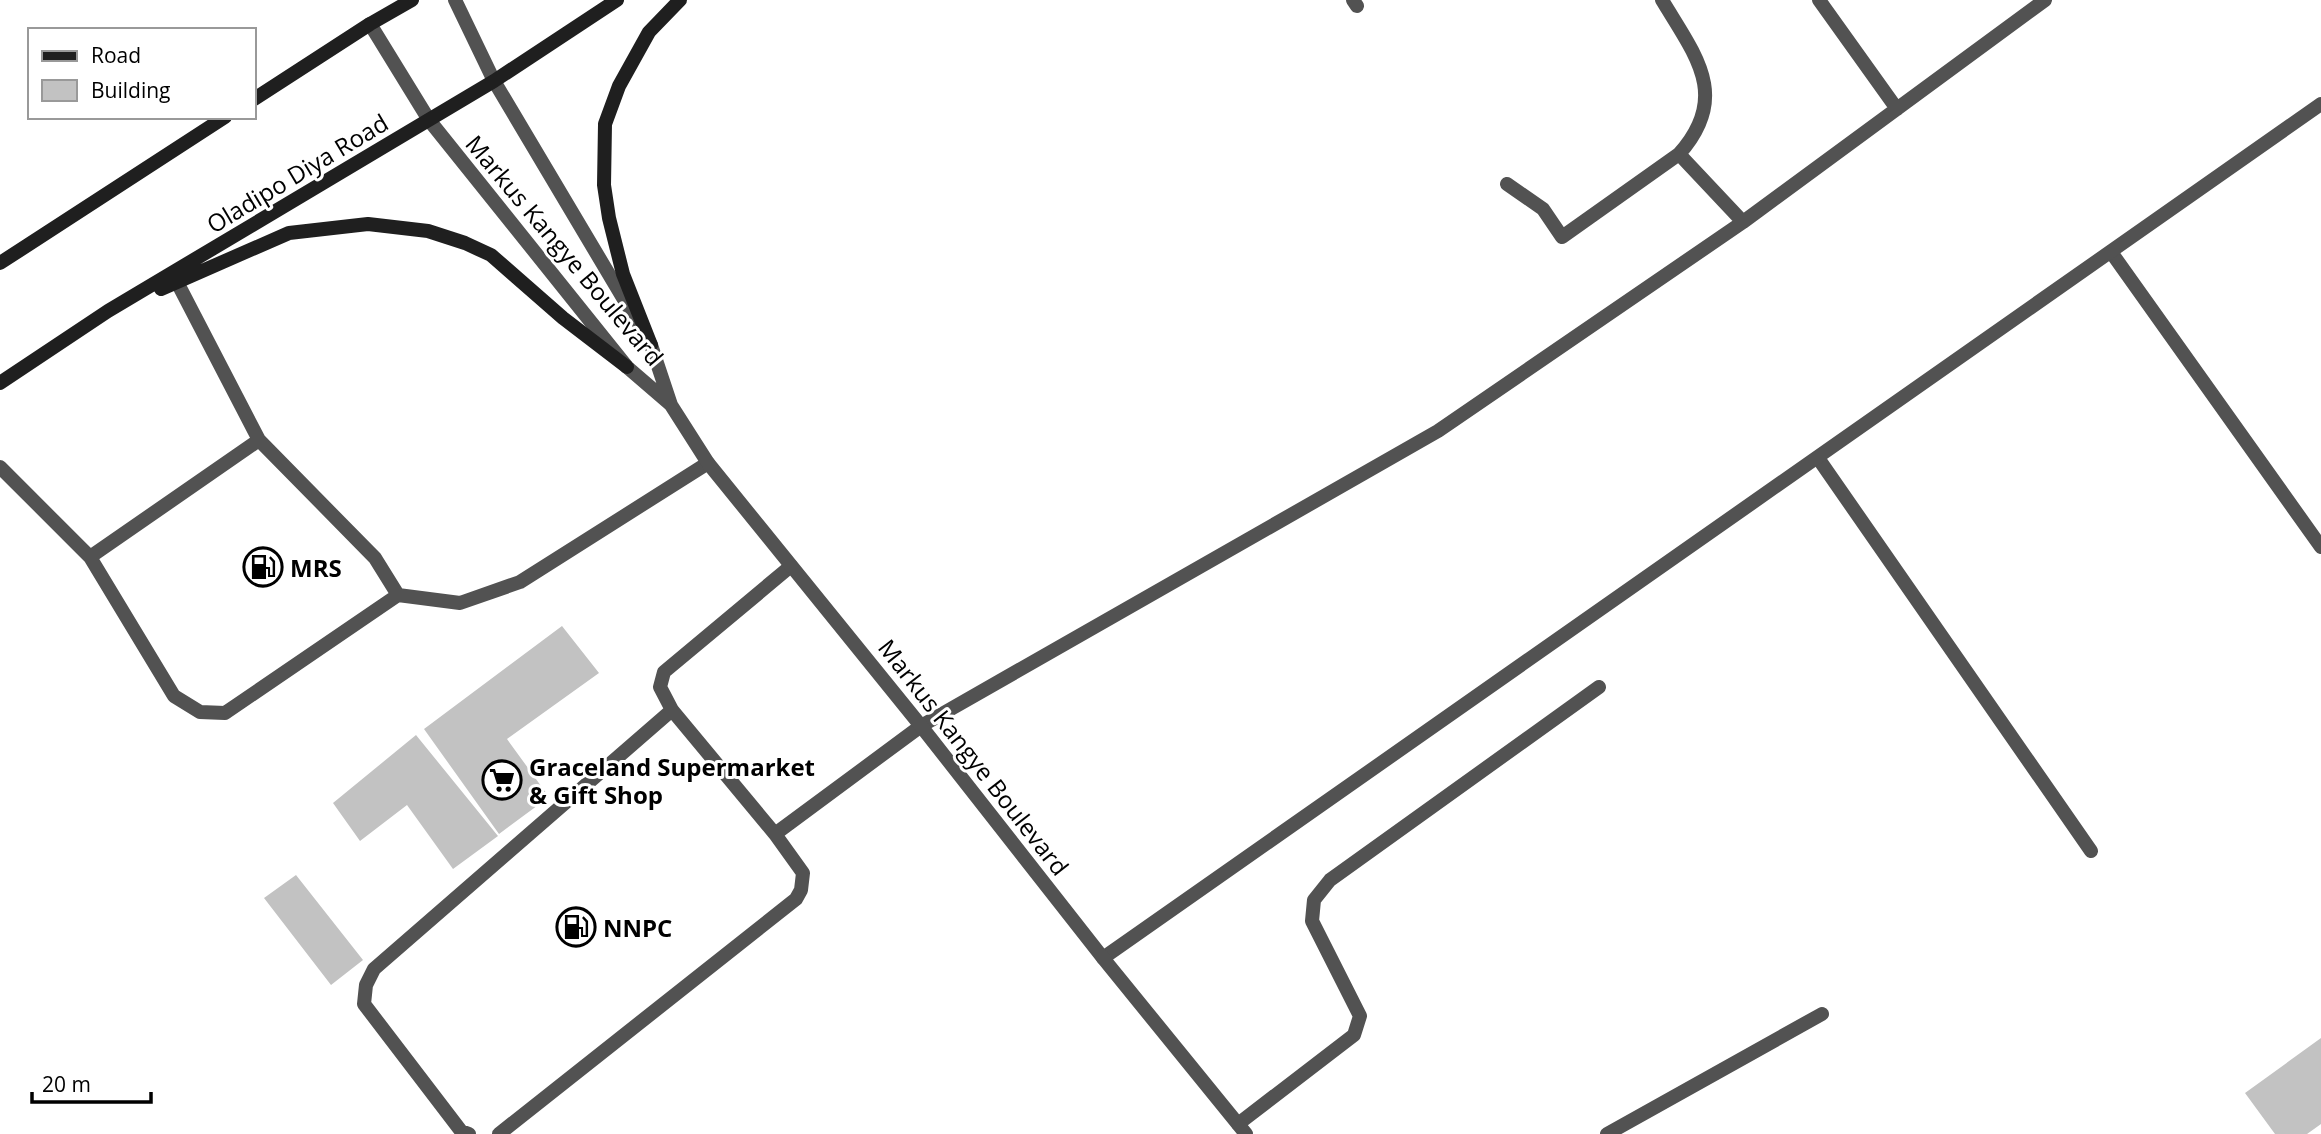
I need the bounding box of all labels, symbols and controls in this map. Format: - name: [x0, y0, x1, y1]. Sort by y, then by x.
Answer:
- legend: [28, 28, 256, 119]
- text: Road: [91, 41, 141, 69]
- text: Building: [91, 76, 170, 104]
- street label: Oladipo Diya Road: [200, 106, 394, 240]
- street label: Markus Kangye Boulevard: [459, 128, 671, 372]
- fuel station icon: MRS: [242, 546, 284, 588]
- place label: MRS: [290, 551, 342, 584]
- street label: Markus Kangye Boulevard: [871, 632, 1077, 882]
- place label: Graceland Supermarket & Gift Shop: [529, 750, 815, 811]
- supermarket icon: Graceland Supermarket & Gift Shop: [481, 759, 523, 801]
- fuel station icon: NNPC: [555, 906, 597, 948]
- place label: NNPC: [603, 911, 672, 944]
- scale bar: [32, 1060, 150, 1104]
- text: 20 m: [42, 1070, 91, 1098]

